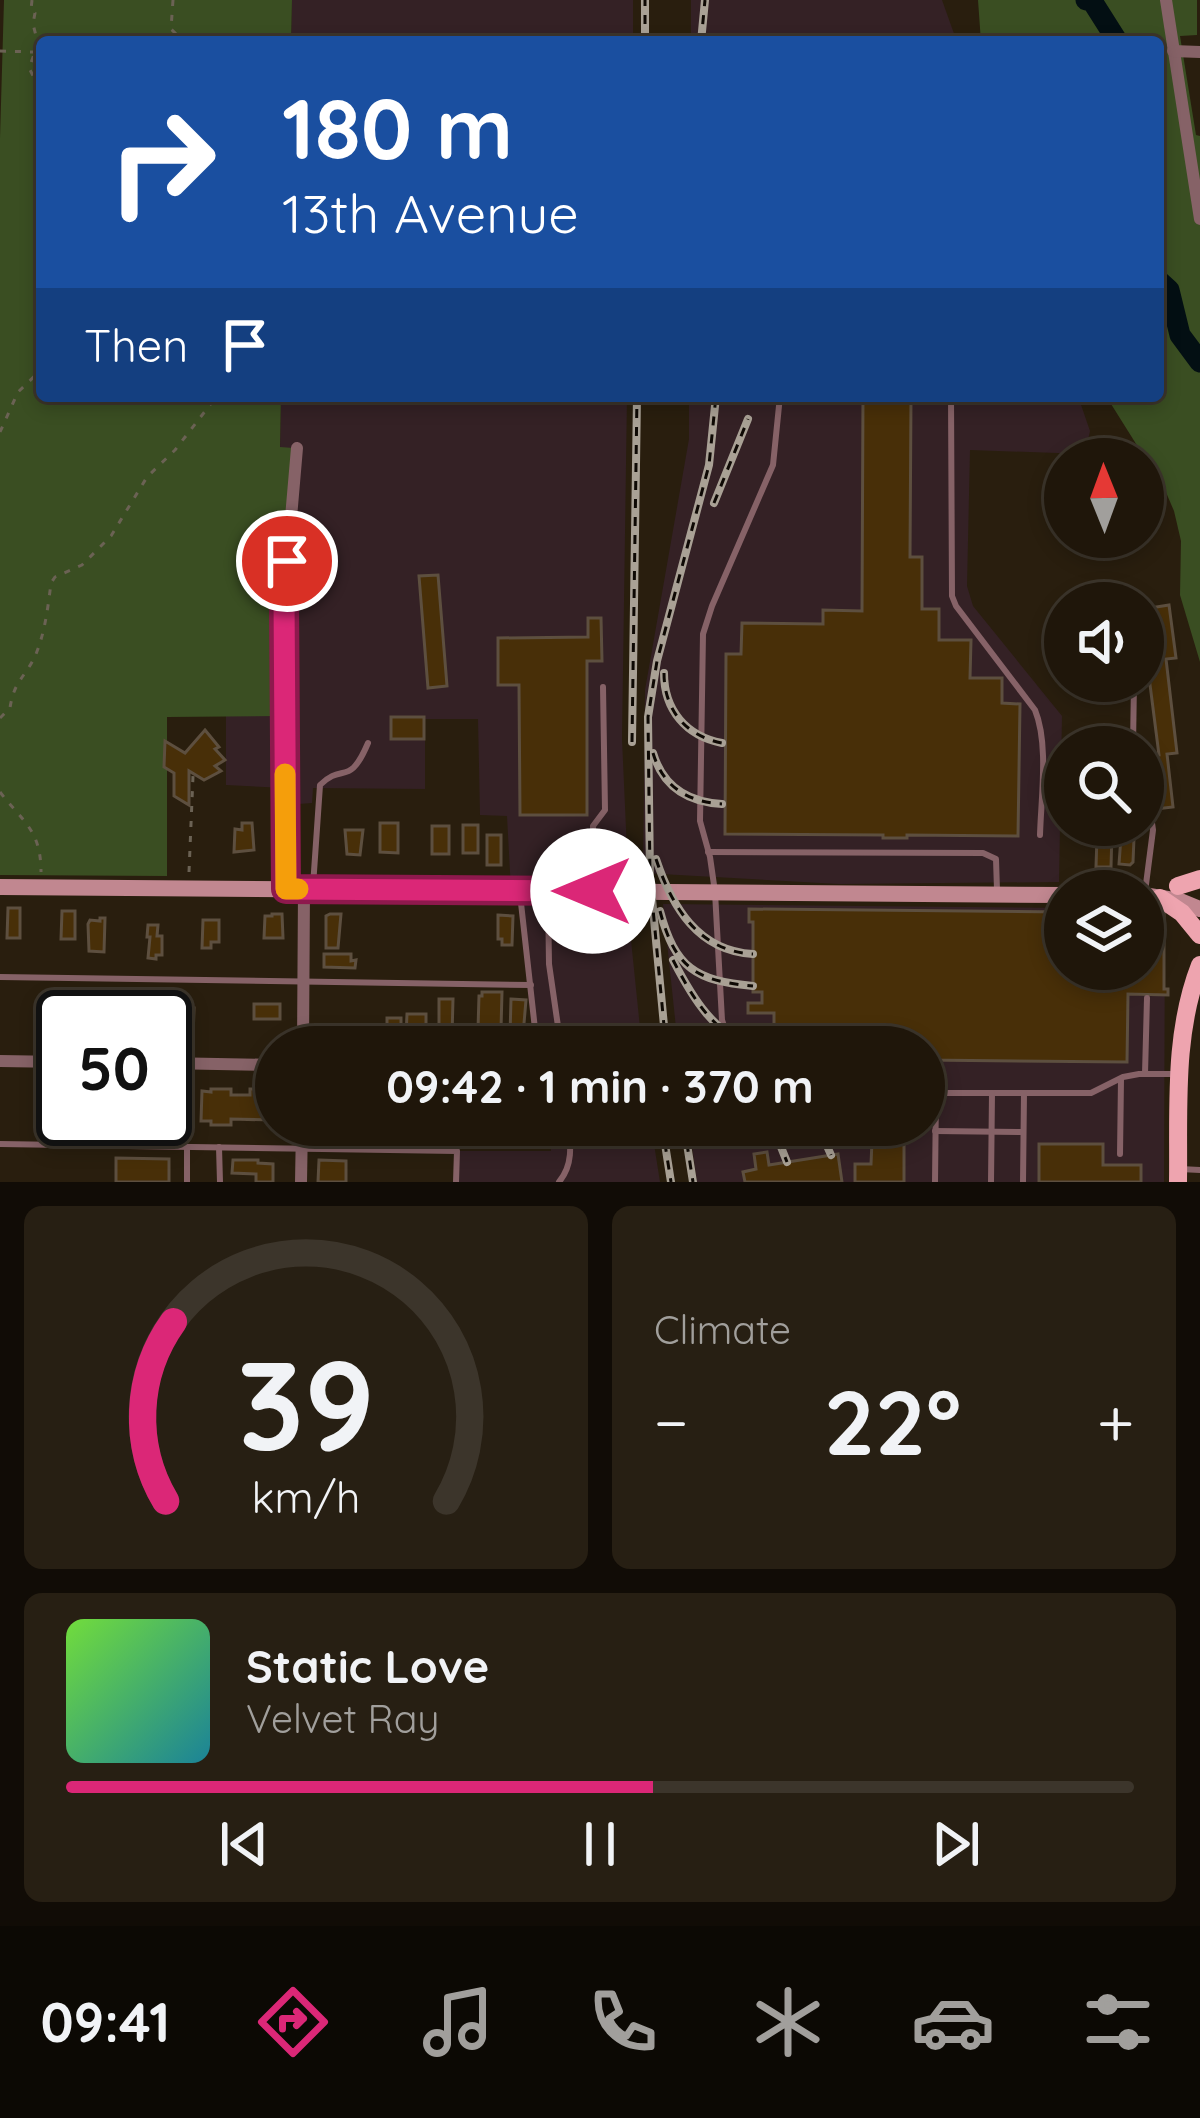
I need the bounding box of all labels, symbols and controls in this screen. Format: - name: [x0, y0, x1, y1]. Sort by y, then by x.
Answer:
- text: 180 m: [282, 75, 513, 180]
- icon: right: [84, 84, 240, 240]
- text: 13th Avenue: [282, 179, 579, 247]
- icon: arrive: [212, 312, 278, 378]
- text: Then: [84, 317, 188, 373]
- north arrow: [1044, 438, 1164, 558]
- map controls: [1044, 438, 1164, 990]
- pin: [236, 510, 338, 612]
- icon: arrive: [254, 528, 320, 594]
- button: sound: [1044, 582, 1164, 702]
- button: search: [1044, 726, 1164, 846]
- position arrow: [530, 828, 656, 954]
- button: layers: [1044, 870, 1164, 990]
- speed limit sign: 50: [36, 990, 192, 1146]
- text: 09:42 · 1 min · 370 m: [386, 1058, 814, 1114]
- text: Climate: [654, 1305, 791, 1354]
- text: 39: [237, 1325, 375, 1481]
- text: 22°: [824, 1365, 961, 1478]
- text: −: [654, 1380, 688, 1463]
- text: +: [1097, 1380, 1134, 1463]
- text: km/h: [252, 1469, 360, 1523]
- text: Static Love: [246, 1638, 489, 1694]
- text: Velvet Ray: [246, 1694, 439, 1743]
- icon: previous: [211, 1811, 277, 1877]
- icon: pause: [567, 1811, 633, 1877]
- icon: next: [923, 1811, 989, 1877]
- icon: directions: [251, 1980, 335, 2064]
- icon: music: [416, 1980, 500, 2064]
- icon: phone: [581, 1980, 665, 2064]
- icon: climate: [746, 1980, 830, 2064]
- icon: car: [911, 1980, 995, 2064]
- icon: filters: [1076, 1980, 1160, 2064]
- text: 09:41: [40, 1988, 170, 2056]

